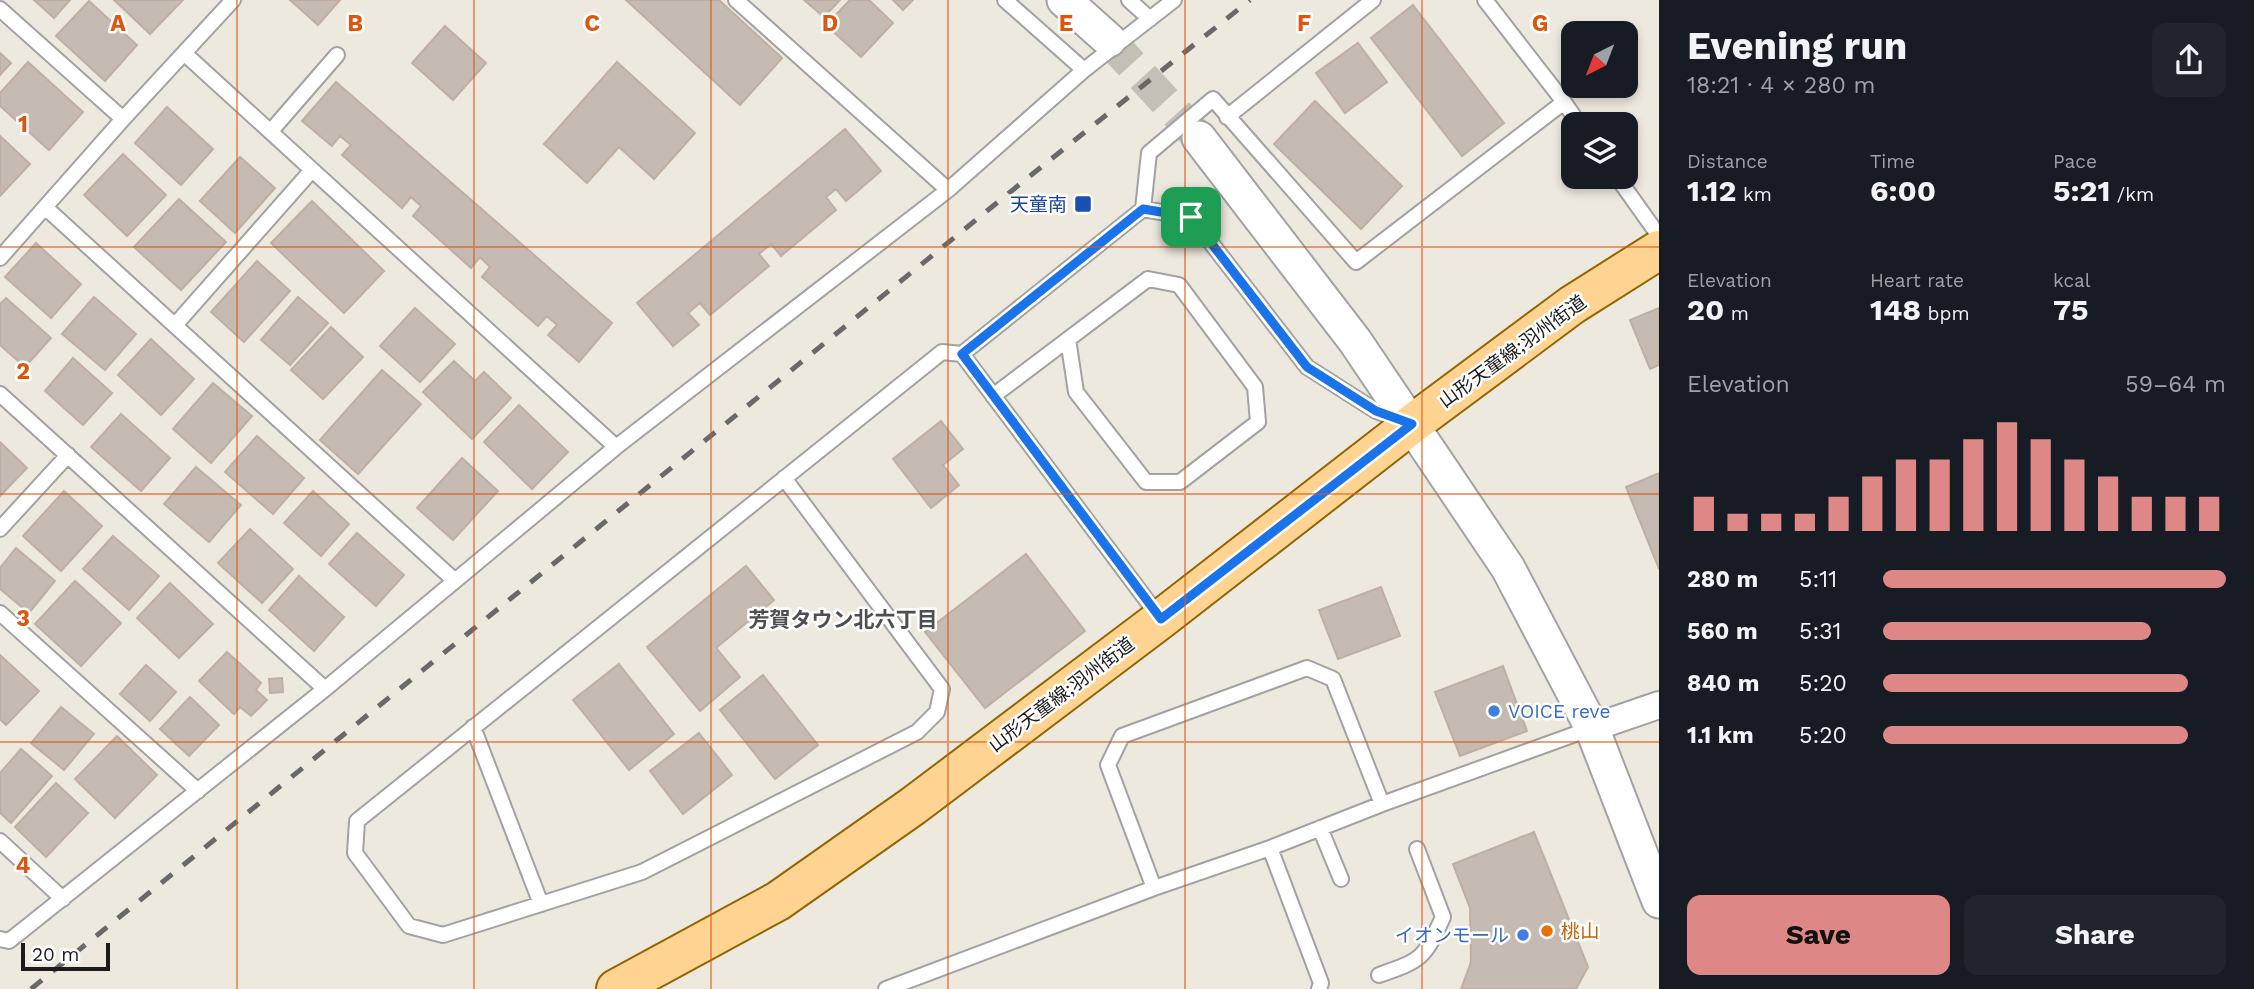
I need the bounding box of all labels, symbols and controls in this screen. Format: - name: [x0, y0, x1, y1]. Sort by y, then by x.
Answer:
- text: A: [110, 10, 126, 37]
- text: B: [347, 10, 363, 37]
- text: C: [584, 10, 600, 37]
- text: D: [822, 10, 838, 37]
- text: E: [1059, 10, 1073, 37]
- text: F: [1297, 10, 1311, 37]
- text: G: [1532, 10, 1548, 37]
- north arrow: [1561, 21, 1638, 98]
- map controls: [1561, 21, 1638, 189]
- button: share: [2152, 23, 2226, 97]
- text: Evening run: [1687, 24, 1907, 68]
- text: 18:21 · 4 × 280 m: [1687, 72, 1876, 99]
- text: 1: [18, 111, 28, 138]
- button: layers: [1561, 112, 1638, 189]
- text: Distance: [1687, 150, 1768, 173]
- text: Time: [1870, 150, 1915, 173]
- text: Pace: [2053, 150, 2097, 173]
- text: 1.12: [1687, 173, 1736, 208]
- text: 6:00: [1870, 173, 1936, 208]
- text: 5:21: [2053, 173, 2110, 208]
- text: km: [1736, 183, 1772, 206]
- text: /km: [2110, 183, 2154, 206]
- pin: [1161, 187, 1221, 247]
- place label: 天童南: [1010, 193, 1067, 216]
- marker: 天童南: [1073, 194, 1093, 214]
- icon: arrive: [1172, 198, 1210, 236]
- text: Elevation: [1687, 269, 1772, 292]
- text: Heart rate: [1870, 269, 1964, 292]
- text: kcal: [2053, 269, 2091, 292]
- street label: 山形天童線;羽州街道: [1434, 290, 1590, 413]
- text: 20: [1687, 292, 1724, 327]
- text: 148: [1870, 292, 1921, 327]
- text: 75: [2053, 292, 2088, 327]
- text: m: [1724, 302, 1749, 325]
- text: bpm: [1921, 302, 1970, 325]
- text: 2: [16, 358, 30, 385]
- text: Elevation: [1687, 371, 1790, 398]
- text: 59–64 m: [2125, 371, 2226, 398]
- text: 280 m: [1687, 566, 1758, 593]
- text: 5:11: [1799, 566, 1837, 593]
- text: 3: [16, 605, 30, 632]
- district label: 芳賀タウン北六丁目: [749, 607, 938, 632]
- text: 560 m: [1687, 618, 1758, 645]
- text: 5:31: [1799, 618, 1842, 645]
- street label: 山形天童線;羽州街道: [984, 632, 1139, 757]
- text: 840 m: [1687, 670, 1759, 697]
- text: 5:20: [1799, 670, 1847, 697]
- place label: VOICE reve: [1508, 700, 1610, 723]
- marker: VOICE reve: [1486, 703, 1502, 719]
- text: 1.1 km: [1687, 722, 1754, 749]
- text: 5:20: [1799, 722, 1847, 749]
- text: 4: [16, 852, 31, 879]
- button: Save: [1687, 895, 1950, 975]
- button: Share: [1964, 895, 2226, 975]
- place label: 桃山: [1561, 920, 1599, 943]
- marker: 桃山: [1539, 923, 1555, 939]
- place label: イオンモール: [1395, 924, 1509, 947]
- marker: イオンモール: [1515, 927, 1531, 943]
- scale bar: [21, 940, 110, 972]
- text: 20 m: [32, 943, 79, 966]

